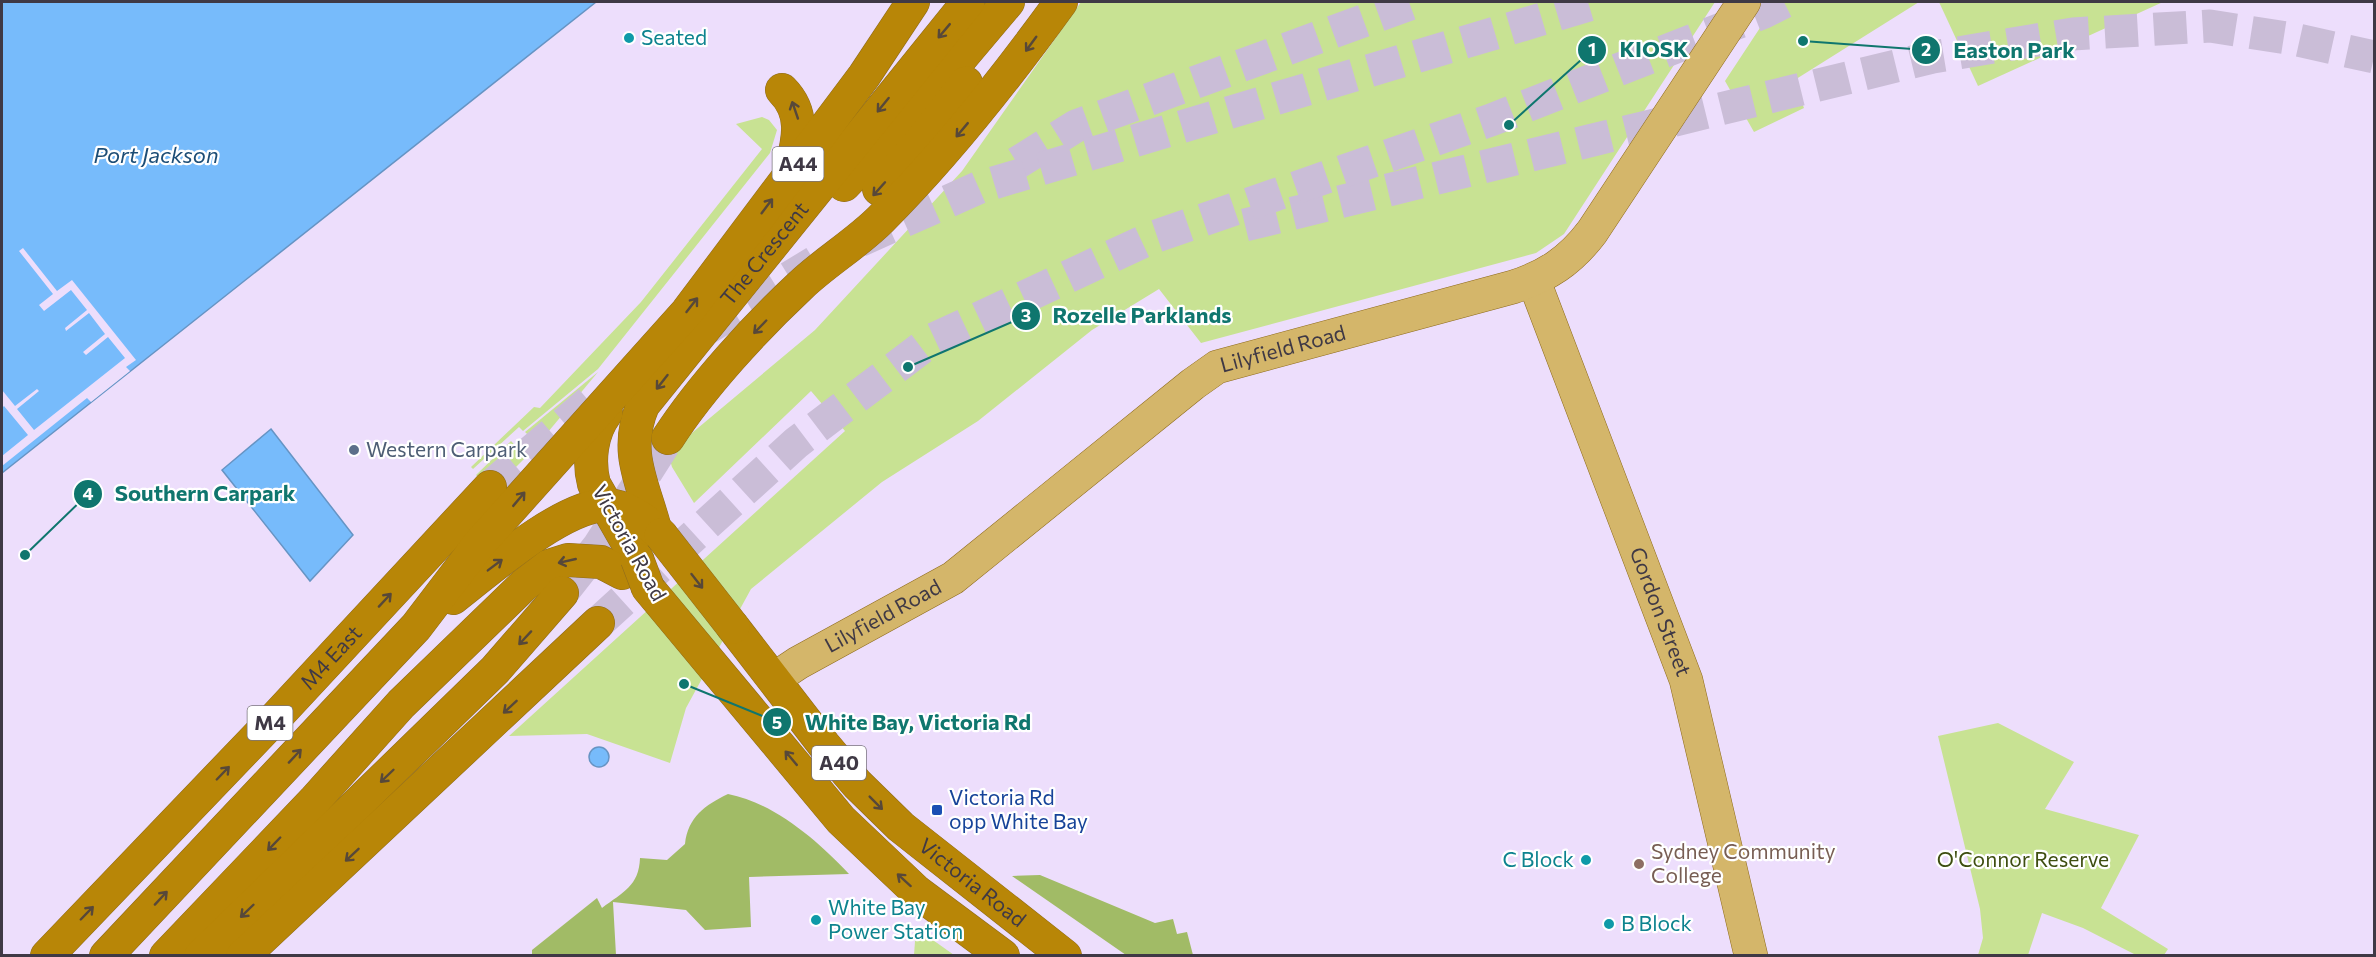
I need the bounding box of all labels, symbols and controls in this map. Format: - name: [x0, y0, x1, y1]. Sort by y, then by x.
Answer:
- one-way arrow: [937, 23, 950, 39]
- place label: Seated: [641, 24, 707, 49]
- callout: KIOSK: [1577, 30, 1700, 70]
- callout: Easton Park: [1911, 30, 2086, 70]
- marker: Seated: [622, 31, 636, 45]
- one-way arrow: [1024, 35, 1037, 51]
- text: KIOSK: [1620, 35, 1688, 62]
- text: Easton Park: [1953, 36, 2075, 63]
- text: 1: [1588, 38, 1596, 60]
- text: 2: [1921, 38, 1931, 60]
- one-way arrow: [876, 97, 889, 113]
- one-way arrow: [788, 101, 799, 120]
- one-way arrow: [955, 122, 969, 137]
- water label: Port Jackson: [93, 141, 219, 168]
- road number: A44: [772, 147, 824, 181]
- one-way arrow: [872, 181, 886, 196]
- street label: The Crescent: [714, 196, 813, 310]
- one-way arrow: [760, 198, 773, 214]
- callout: Rozelle Parklands: [1011, 296, 1244, 336]
- one-way arrow: [685, 297, 698, 313]
- text: Rozelle Parklands: [1052, 301, 1232, 328]
- text: 3: [1021, 304, 1031, 326]
- street label: Lilyfield Road: [1217, 319, 1348, 377]
- one-way arrow: [752, 320, 767, 335]
- one-way arrow: [655, 373, 668, 389]
- place label: Western Carpark: [366, 436, 527, 461]
- marker: Western Carpark: [347, 443, 361, 457]
- callout: Southern Carpark: [73, 474, 308, 514]
- text: Southern Carpark: [115, 479, 296, 506]
- street label: Victoria Road: [588, 480, 673, 605]
- text: 4: [82, 482, 94, 504]
- one-way arrow: [513, 491, 526, 507]
- street label: Gordon Street: [1626, 543, 1697, 679]
- one-way arrow: [558, 556, 577, 568]
- one-way arrow: [487, 559, 503, 572]
- one-way arrow: [691, 573, 703, 589]
- street label: Lilyfield Road: [820, 573, 945, 657]
- one-way arrow: [378, 593, 392, 608]
- street label: M4 East: [294, 620, 366, 694]
- one-way arrow: [518, 630, 532, 645]
- one-way arrow: [502, 699, 517, 714]
- callout: White Bay, Victoria Rd: [762, 702, 1043, 742]
- road number: M4: [248, 706, 292, 740]
- text: White Bay, Victoria Rd: [805, 708, 1031, 735]
- text: 5: [772, 711, 782, 733]
- road number: A40: [812, 746, 866, 780]
- one-way arrow: [287, 748, 302, 763]
- one-way arrow: [784, 750, 797, 766]
- one-way arrow: [215, 765, 230, 780]
- one-way arrow: [379, 768, 394, 783]
- place label: Victoria Rd opp White Bay: [949, 784, 1088, 833]
- one-way arrow: [869, 795, 883, 810]
- marker: Victoria Rd opp White Bay: [930, 803, 944, 817]
- street label: Victoria Road: [914, 832, 1031, 931]
- one-way arrow: [266, 836, 281, 851]
- place label: Sydney Community College: [1651, 838, 1836, 887]
- place label: C Block: [1502, 846, 1574, 871]
- park label: O'Connor Reserve: [1937, 846, 2109, 871]
- one-way arrow: [345, 847, 360, 862]
- marker: C Block: [1579, 853, 1593, 867]
- marker: Sydney Community College: [1632, 857, 1646, 871]
- one-way arrow: [897, 873, 912, 887]
- one-way arrow: [154, 890, 168, 905]
- place label: White Bay Power Station: [828, 894, 963, 943]
- one-way arrow: [239, 904, 254, 918]
- one-way arrow: [80, 906, 95, 921]
- place label: B Block: [1621, 910, 1692, 935]
- marker: White Bay Power Station: [809, 913, 823, 927]
- marker: B Block: [1602, 917, 1616, 931]

